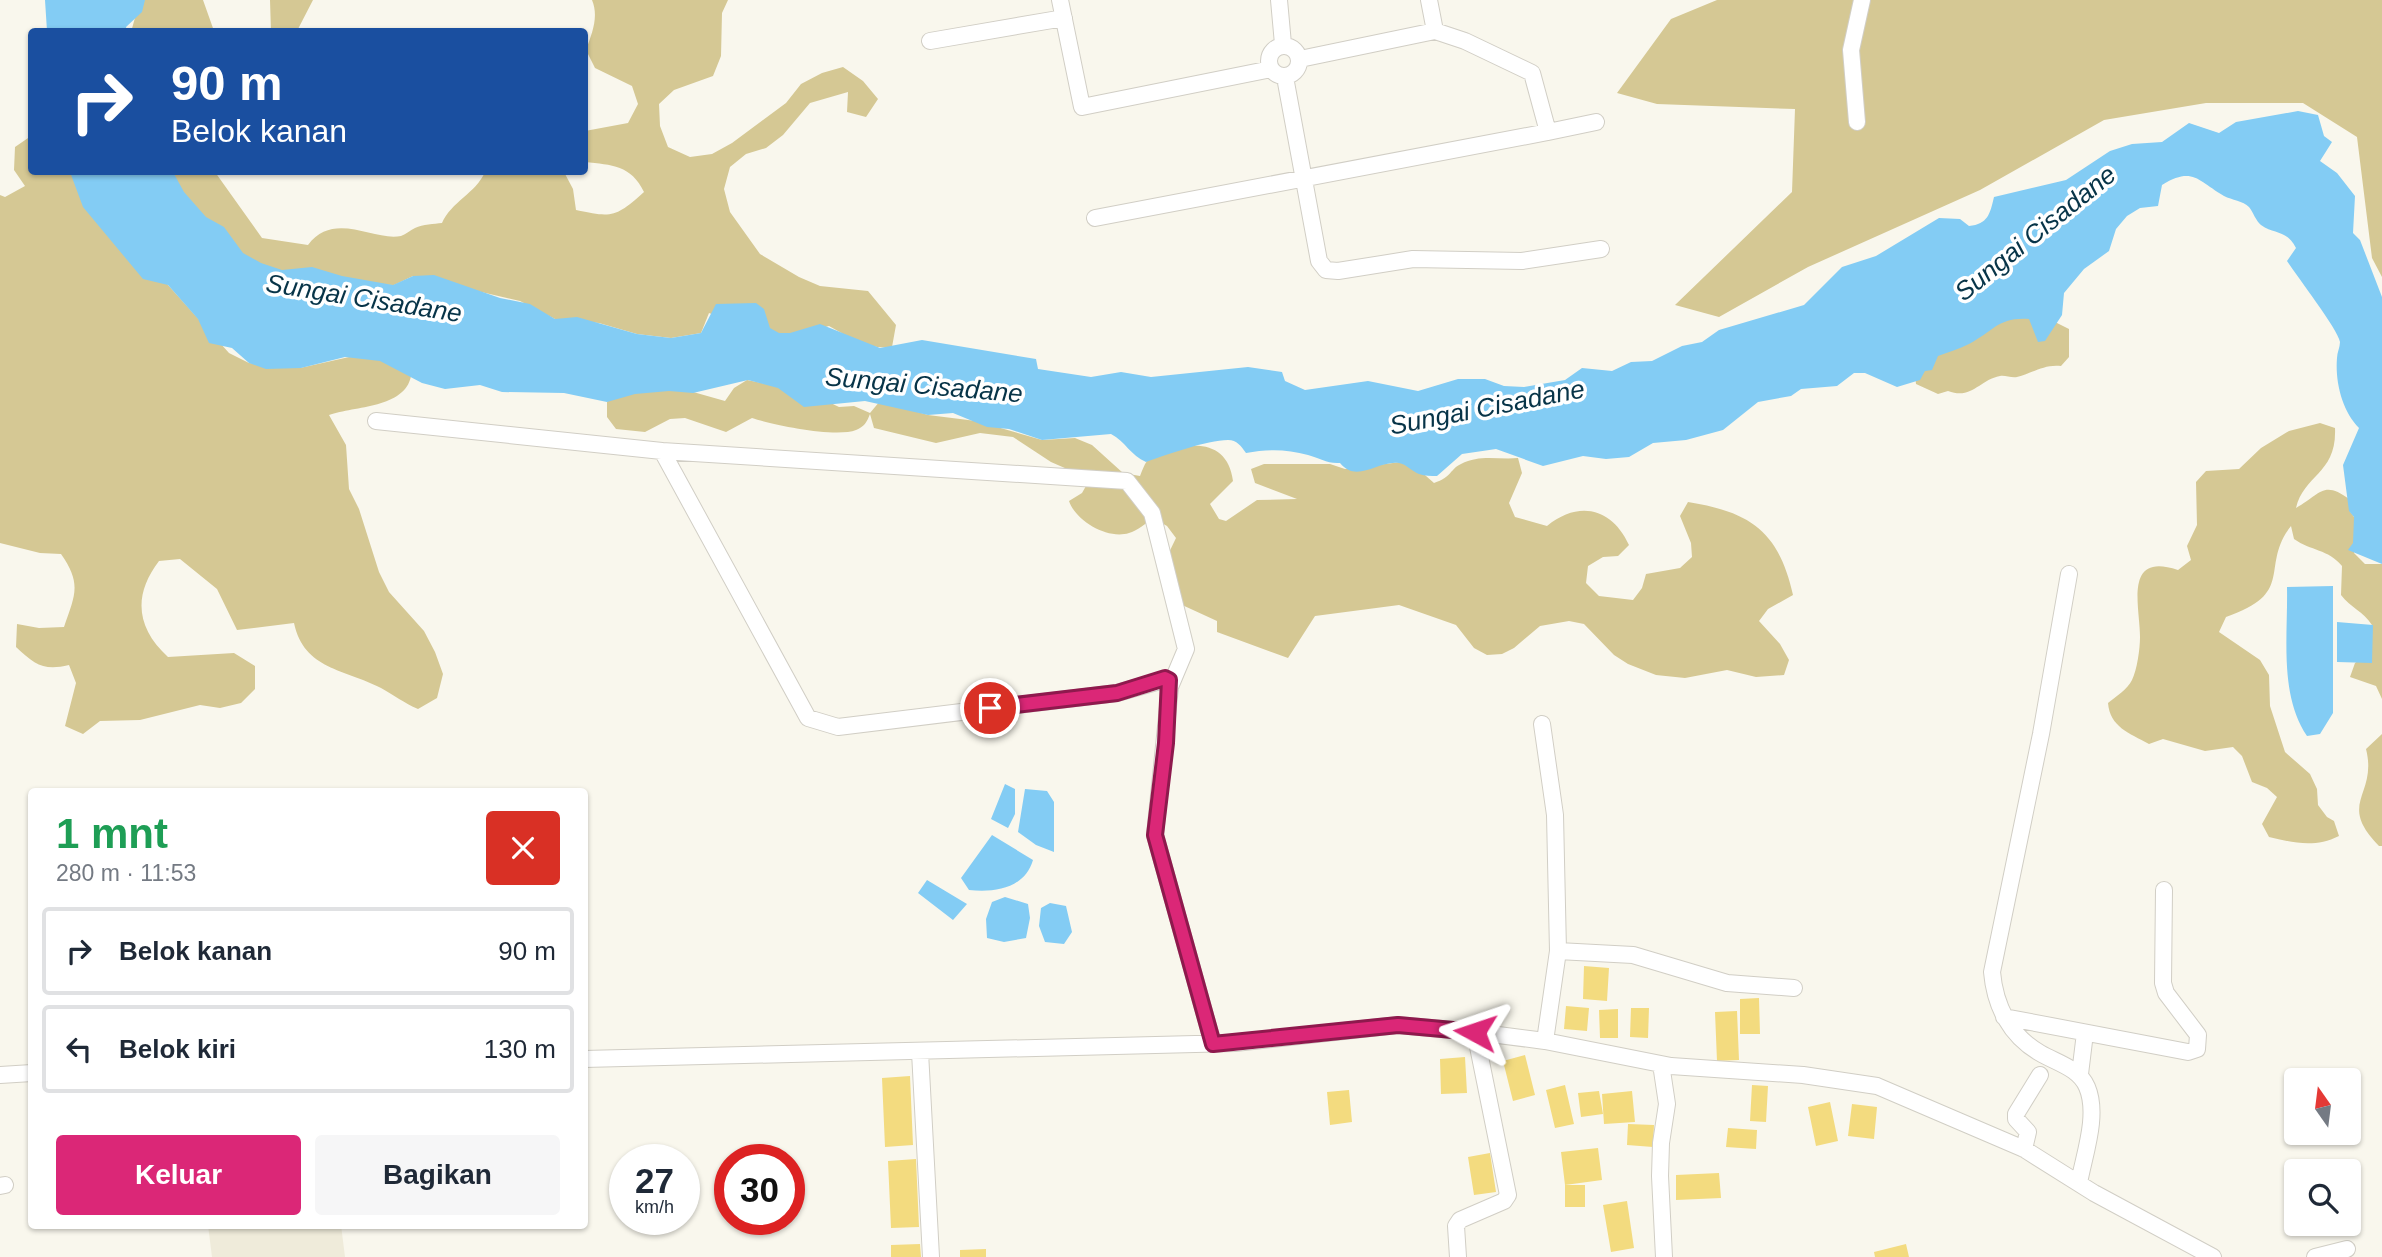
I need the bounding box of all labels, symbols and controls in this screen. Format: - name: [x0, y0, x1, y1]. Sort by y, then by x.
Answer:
- icon: right: [56, 56, 147, 147]
- text: 90 m: [171, 56, 283, 110]
- text: Belok kanan: [171, 113, 347, 149]
- water label: Sungai Cisadane: [1949, 159, 2121, 307]
- water label: Sungai Cisadane: [264, 268, 464, 328]
- water label: Sungai Cisadane: [824, 361, 1024, 409]
- water label: Sungai Cisadane: [1387, 373, 1587, 441]
- pin: [960, 678, 1020, 738]
- icon: arrive: [971, 689, 1009, 727]
- text: 1 mnt: [56, 810, 168, 857]
- button: close: [486, 811, 560, 885]
- text: 280 m · 11:53: [56, 860, 196, 886]
- icon: right: [60, 932, 98, 970]
- text: Belok kanan: [119, 936, 272, 966]
- text: 90 m: [498, 936, 556, 966]
- position arrow: [1438, 995, 1512, 1069]
- icon: left: [60, 1030, 98, 1068]
- text: Belok kiri: [119, 1034, 236, 1064]
- text: 130 m: [484, 1034, 556, 1064]
- north arrow: [2284, 1068, 2361, 1144]
- map controls: [2284, 1068, 2361, 1236]
- button: Keluar: [56, 1135, 301, 1215]
- button: Bagikan: [315, 1135, 560, 1215]
- speed limit sign: 30: [714, 1144, 805, 1235]
- button: search: [2284, 1159, 2361, 1236]
- text: 27: [635, 1161, 674, 1200]
- text: km/h: [635, 1197, 674, 1217]

